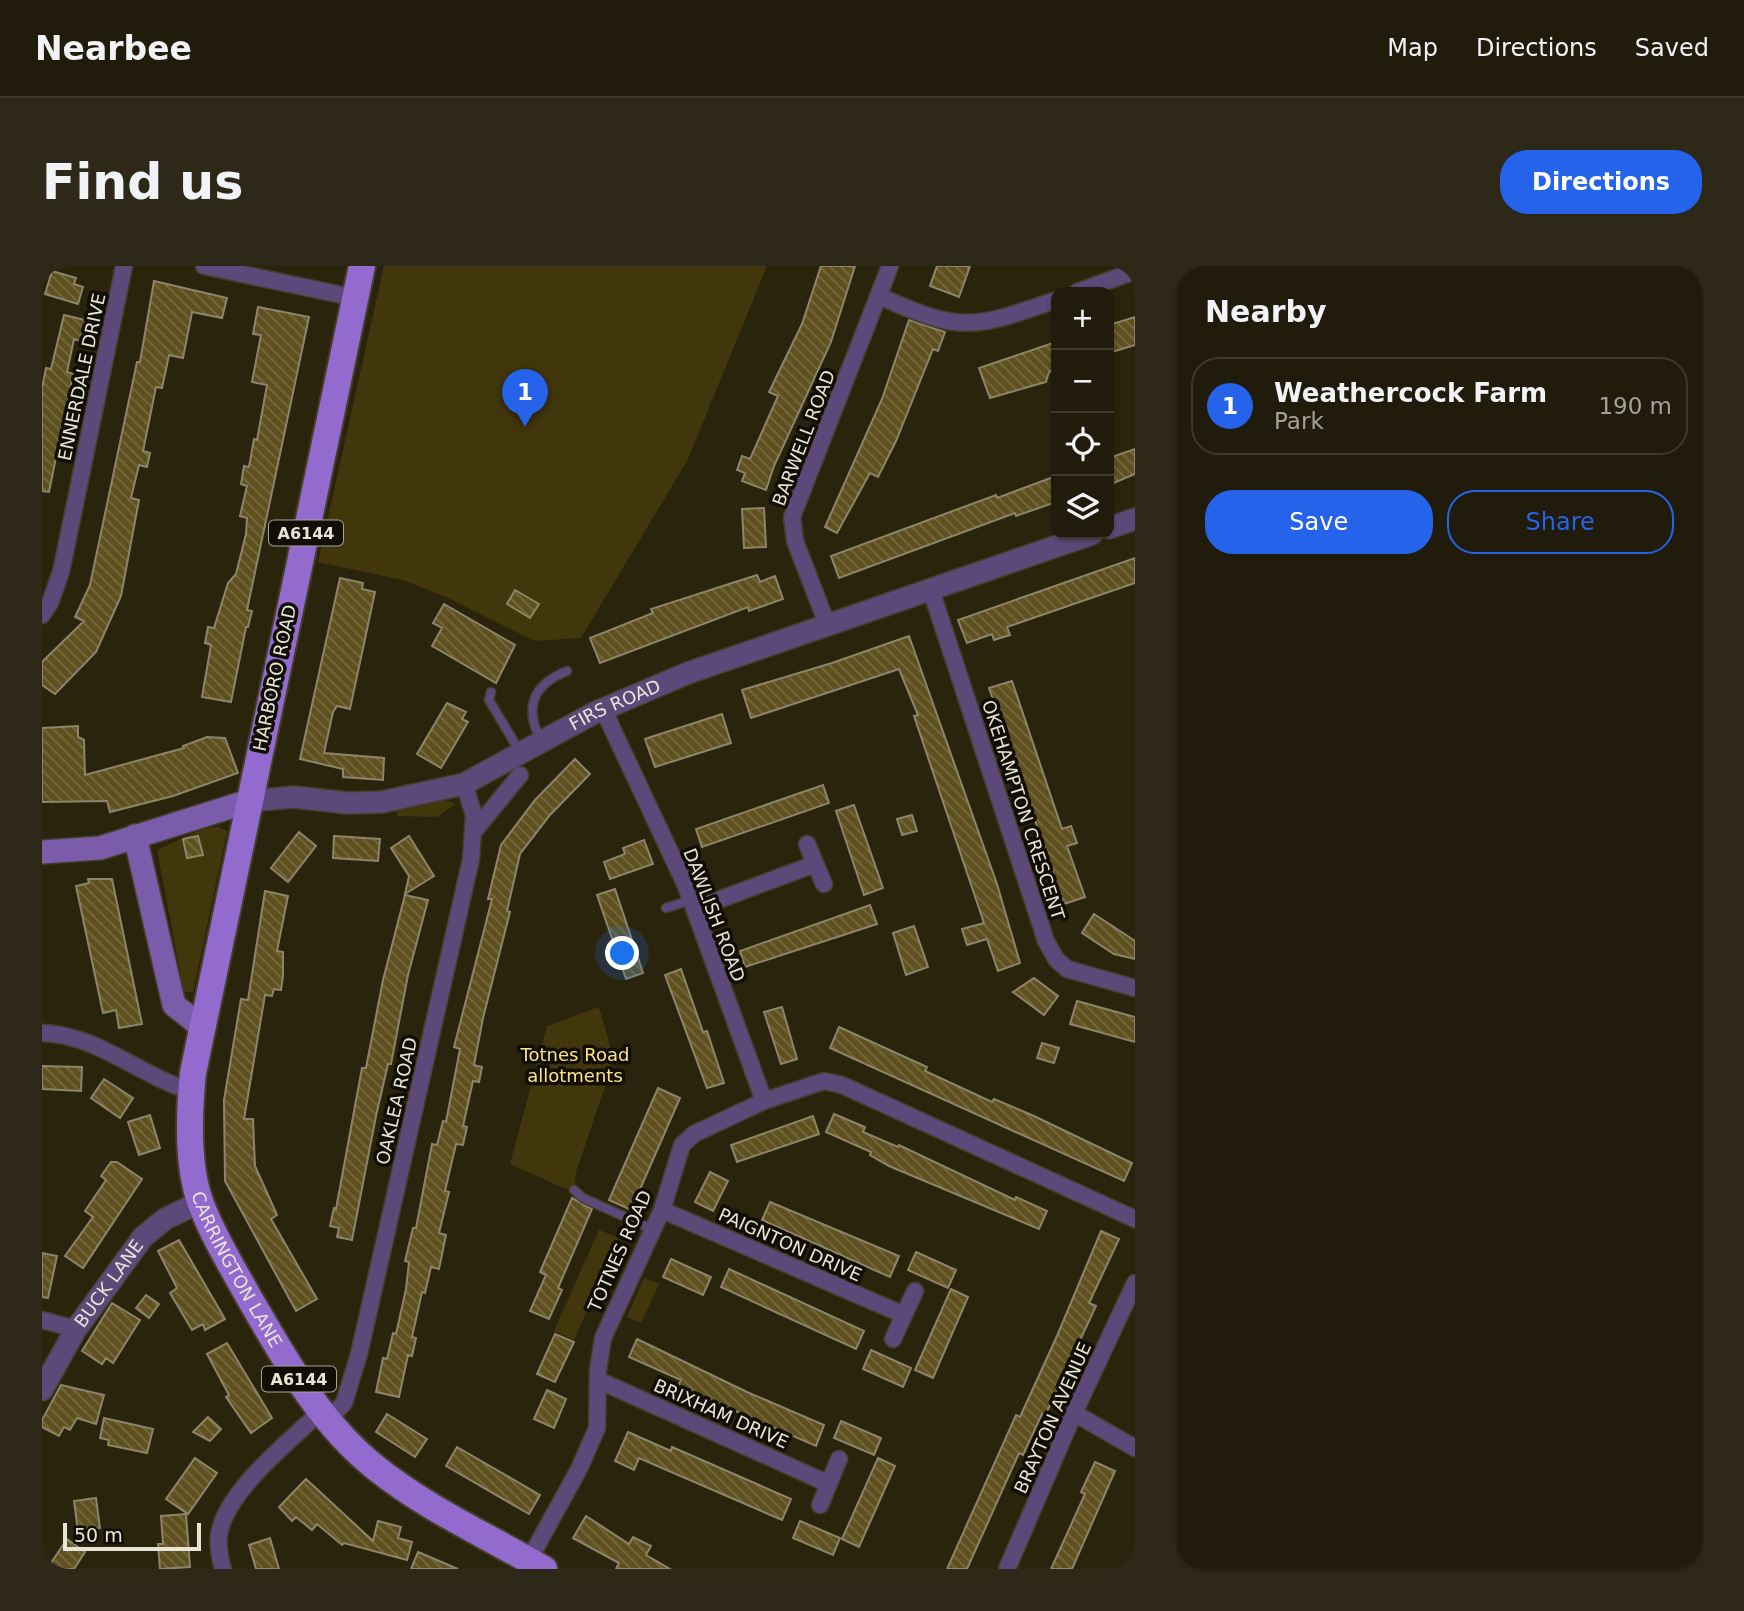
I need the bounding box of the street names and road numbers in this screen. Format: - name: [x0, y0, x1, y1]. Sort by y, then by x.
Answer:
- street label: ENNERDALE DRIVE: [54, 291, 110, 462]
- street label: BARWELL ROAD: [768, 367, 839, 509]
- road number: A6144: [269, 521, 343, 546]
- street label: HARBORO ROAD: [249, 603, 300, 753]
- street label: FIRS ROAD: [565, 675, 664, 735]
- street label: OKEHAMPTON CRESCENT: [978, 697, 1069, 924]
- street label: DAWLISH ROAD: [679, 845, 750, 985]
- street label: OAKLEA ROAD: [372, 1035, 421, 1167]
- street label: TOTNES ROAD: [583, 1187, 656, 1316]
- street label: CARRINGTON LANE: [187, 1189, 287, 1351]
- street label: PAIGNTON DRIVE: [715, 1204, 865, 1286]
- street label: BUCK LANE: [70, 1235, 148, 1331]
- street label: BRAYTON AVENUE: [1010, 1339, 1095, 1497]
- road number: A6144: [262, 1366, 336, 1392]
- street label: BRIXHAM DRIVE: [651, 1374, 792, 1453]

